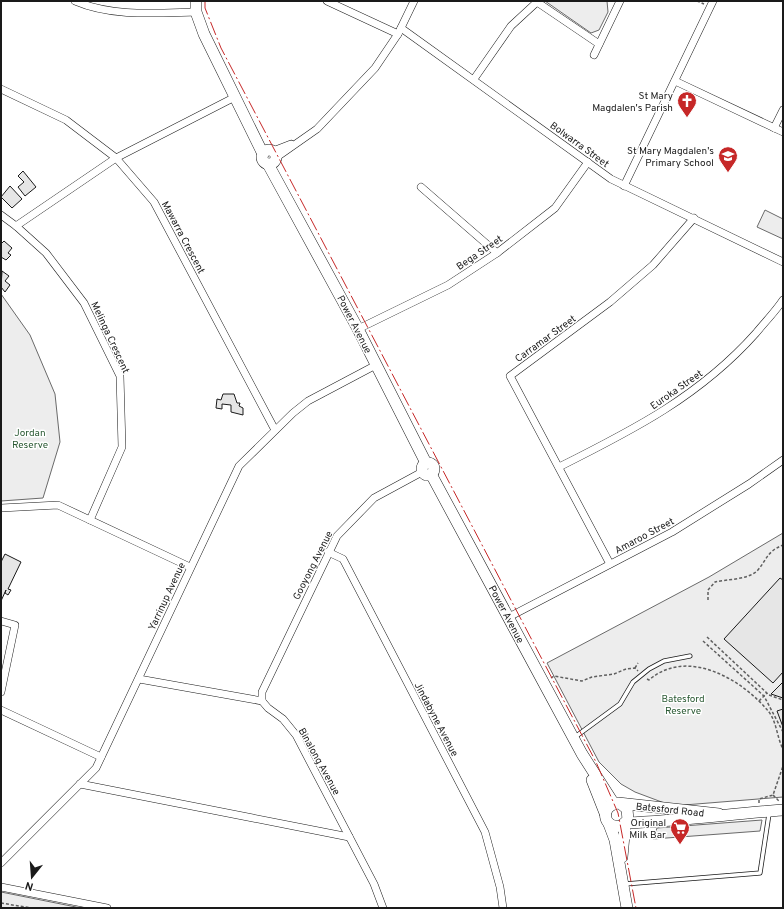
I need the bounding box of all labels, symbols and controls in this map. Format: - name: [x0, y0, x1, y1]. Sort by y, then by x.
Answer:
- place label: St Mary Magdalen's Parish: [592, 90, 673, 115]
- church icon: St Mary Magdalen's Parish: [676, 90, 698, 118]
- street label: Bolwarra Street: [547, 119, 611, 171]
- place label: St Mary Magdalen's Primary School: [627, 145, 714, 170]
- school or university icon: St Mary Magdalen's Primary School: [717, 145, 739, 173]
- street label: Mawarra Crescent: [158, 199, 207, 276]
- street label: Bega Street: [454, 233, 506, 273]
- street label: Power Avenue: [333, 293, 374, 356]
- street label: Melinga Crescent: [87, 300, 132, 376]
- street label: Carramar Street: [513, 313, 579, 366]
- street label: Euroka Street: [648, 367, 706, 413]
- park label: Jordan Reserve: [12, 427, 48, 452]
- street label: Amaroo Street: [613, 515, 677, 557]
- street label: Gooyong Avenue: [290, 529, 336, 602]
- street label: Yarrinup Avenue: [146, 560, 189, 633]
- street label: Power Avenue: [485, 584, 526, 646]
- street label: Jindabyne Avenue: [411, 680, 461, 759]
- park label: Batesford Reserve: [661, 693, 705, 718]
- street label: Binalong Avenue: [295, 726, 343, 798]
- street label: Batesford Road: [635, 800, 705, 821]
- place label: Original Milk Bar: [629, 817, 666, 842]
- supermarket icon: Original Milk Bar: [669, 817, 691, 845]
- north arrow: [12, 857, 52, 897]
- text: N: [24, 878, 35, 893]

